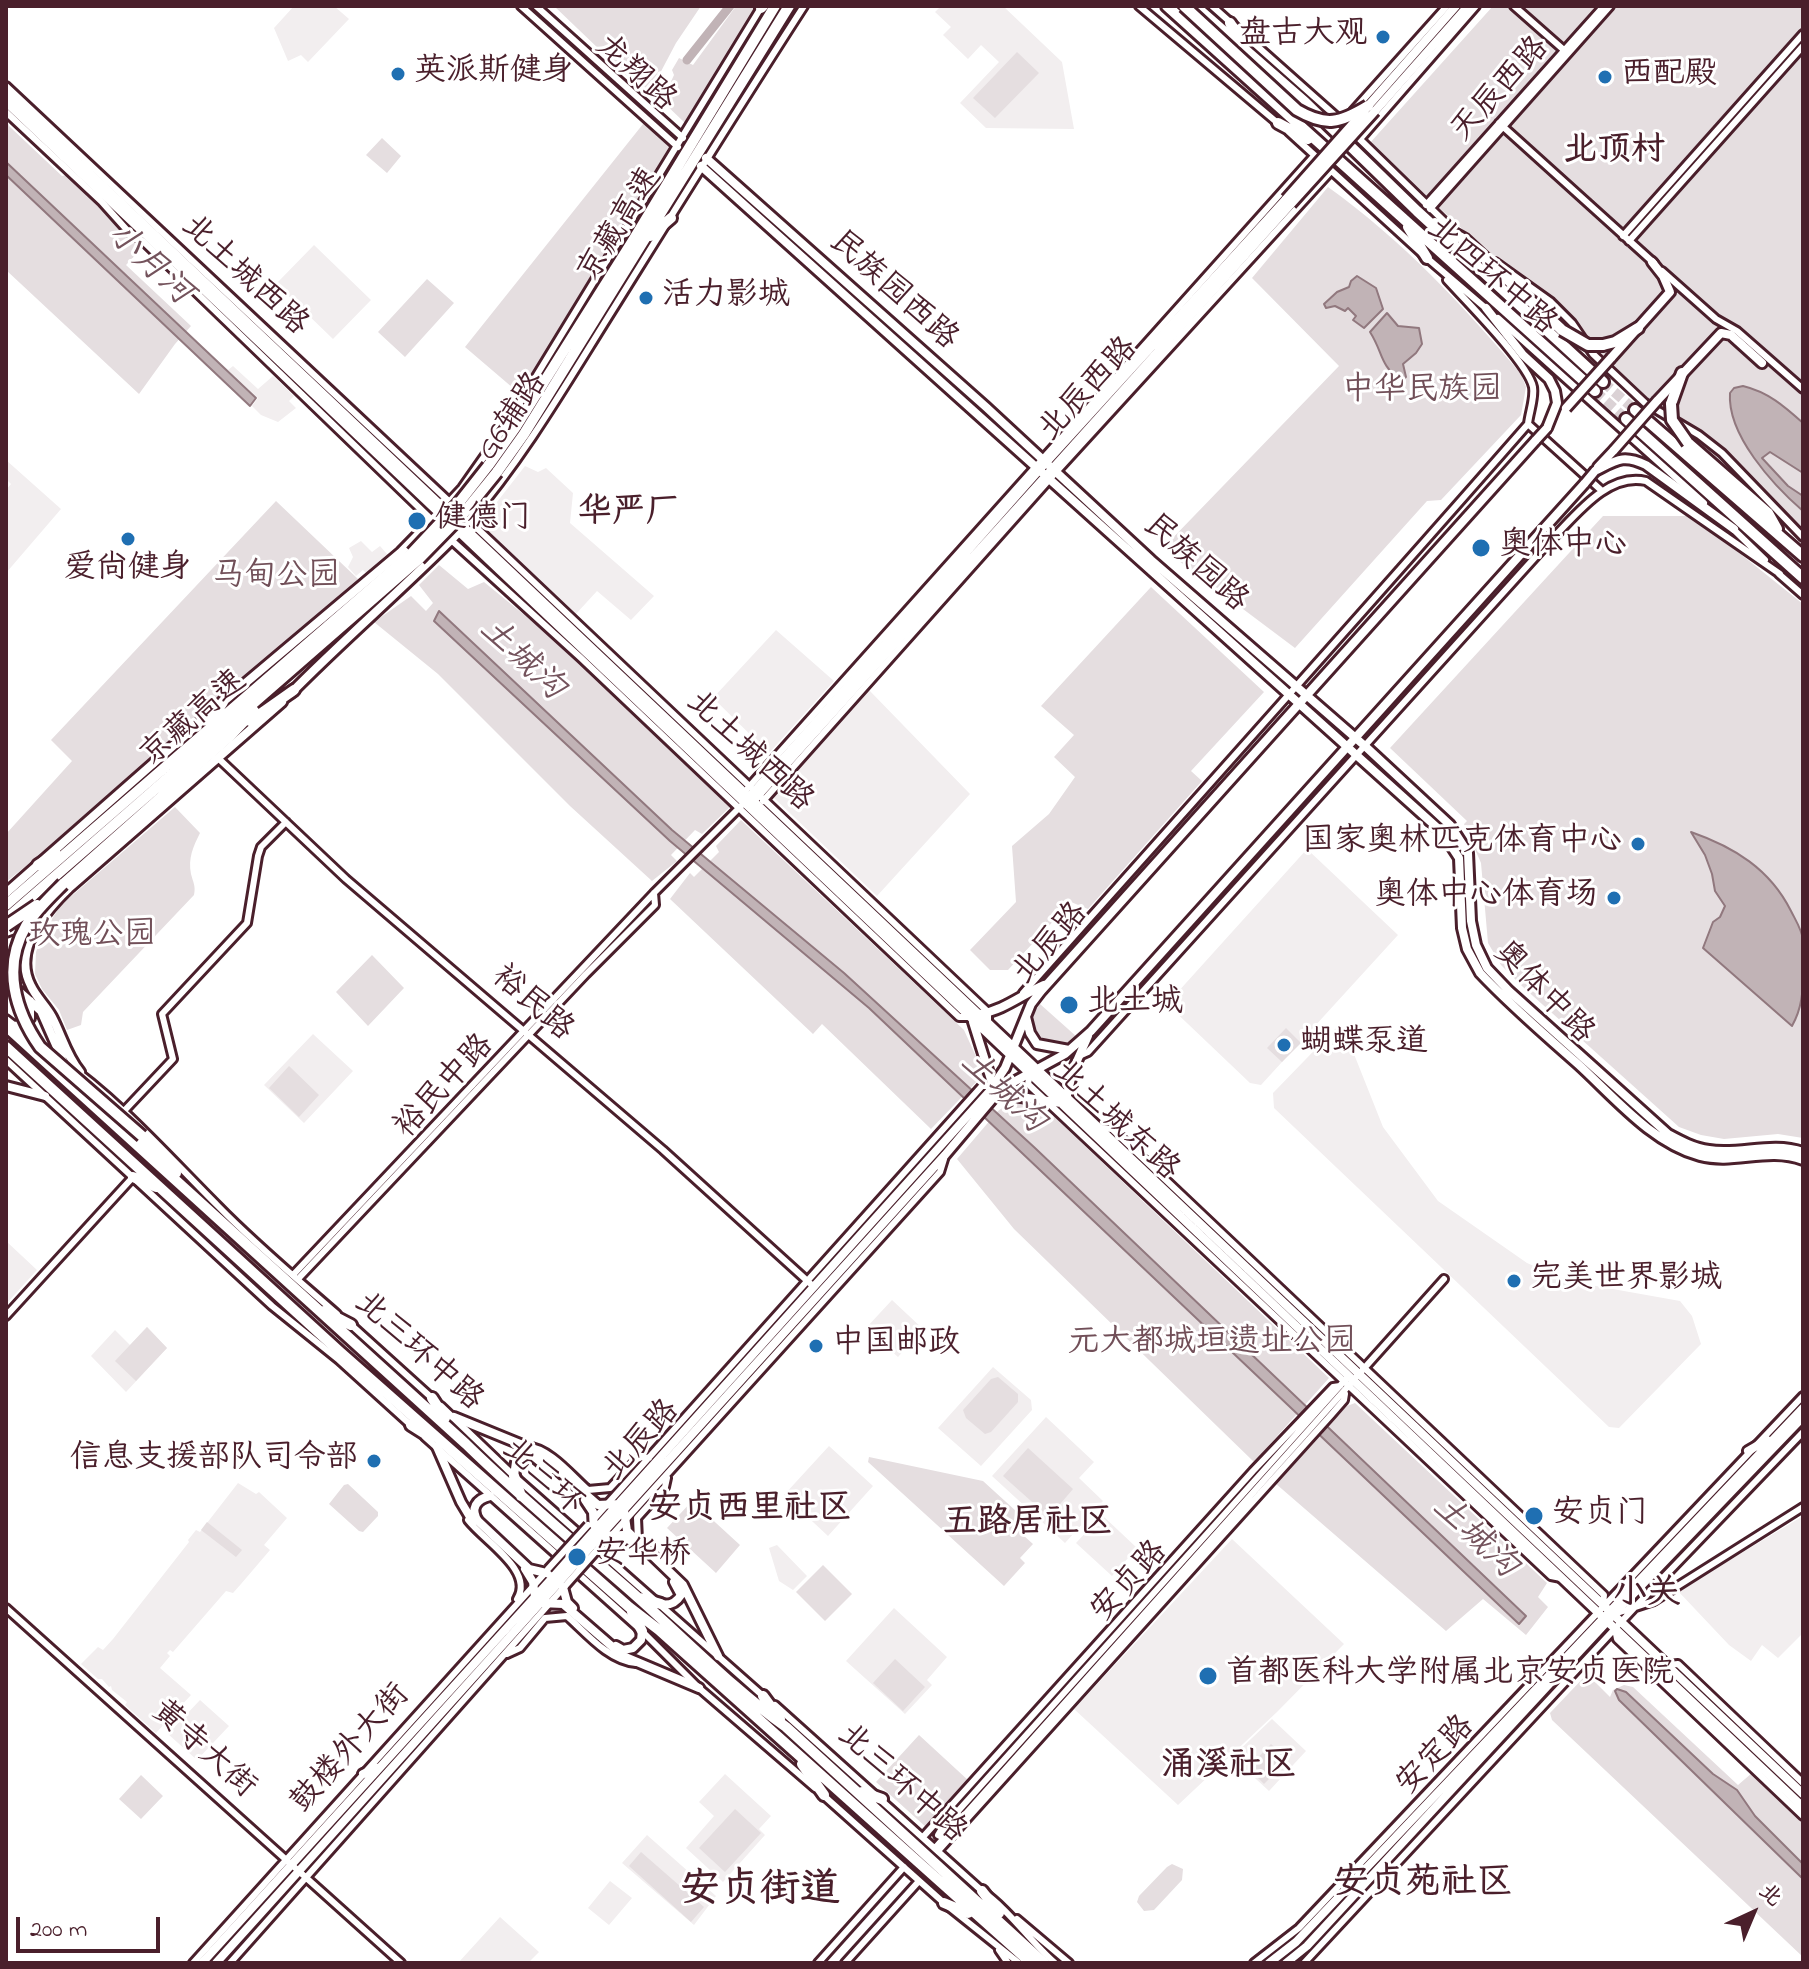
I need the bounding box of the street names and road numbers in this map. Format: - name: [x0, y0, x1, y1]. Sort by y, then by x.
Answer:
- street label: 龙翔路: [585, 29, 683, 121]
- street label: 天辰西路: [1445, 31, 1559, 151]
- street label: 京藏高速: [572, 162, 672, 290]
- street label: 北土城西路: [171, 208, 315, 346]
- street label: 北四环中路: [1417, 211, 1563, 345]
- street label: 民族园西路: [820, 224, 964, 360]
- street label: 北辰西路: [1032, 331, 1148, 451]
- street label: G6辅路: [471, 367, 557, 469]
- street label: 民族园路: [1134, 508, 1254, 622]
- street label: 京藏高速: [134, 664, 256, 776]
- street label: 北土城西路: [676, 684, 820, 822]
- street label: 北辰路: [1006, 896, 1098, 994]
- street label: 奥体中路: [1484, 935, 1600, 1053]
- street label: 裕民路: [482, 959, 580, 1051]
- street label: 裕民中路: [388, 1028, 504, 1148]
- street label: 北土城东路: [1042, 1053, 1186, 1191]
- street label: 北三环中路: [345, 1285, 489, 1421]
- street label: 北辰路: [597, 1393, 689, 1491]
- street label: 北三环: [492, 1432, 590, 1524]
- street label: 安贞路: [1085, 1534, 1177, 1632]
- street label: 鼓楼外大街: [284, 1678, 420, 1822]
- street label: 黄寺大街: [142, 1694, 262, 1808]
- street label: 安定路: [1390, 1709, 1484, 1805]
- street label: 北三环中路: [828, 1717, 972, 1853]

